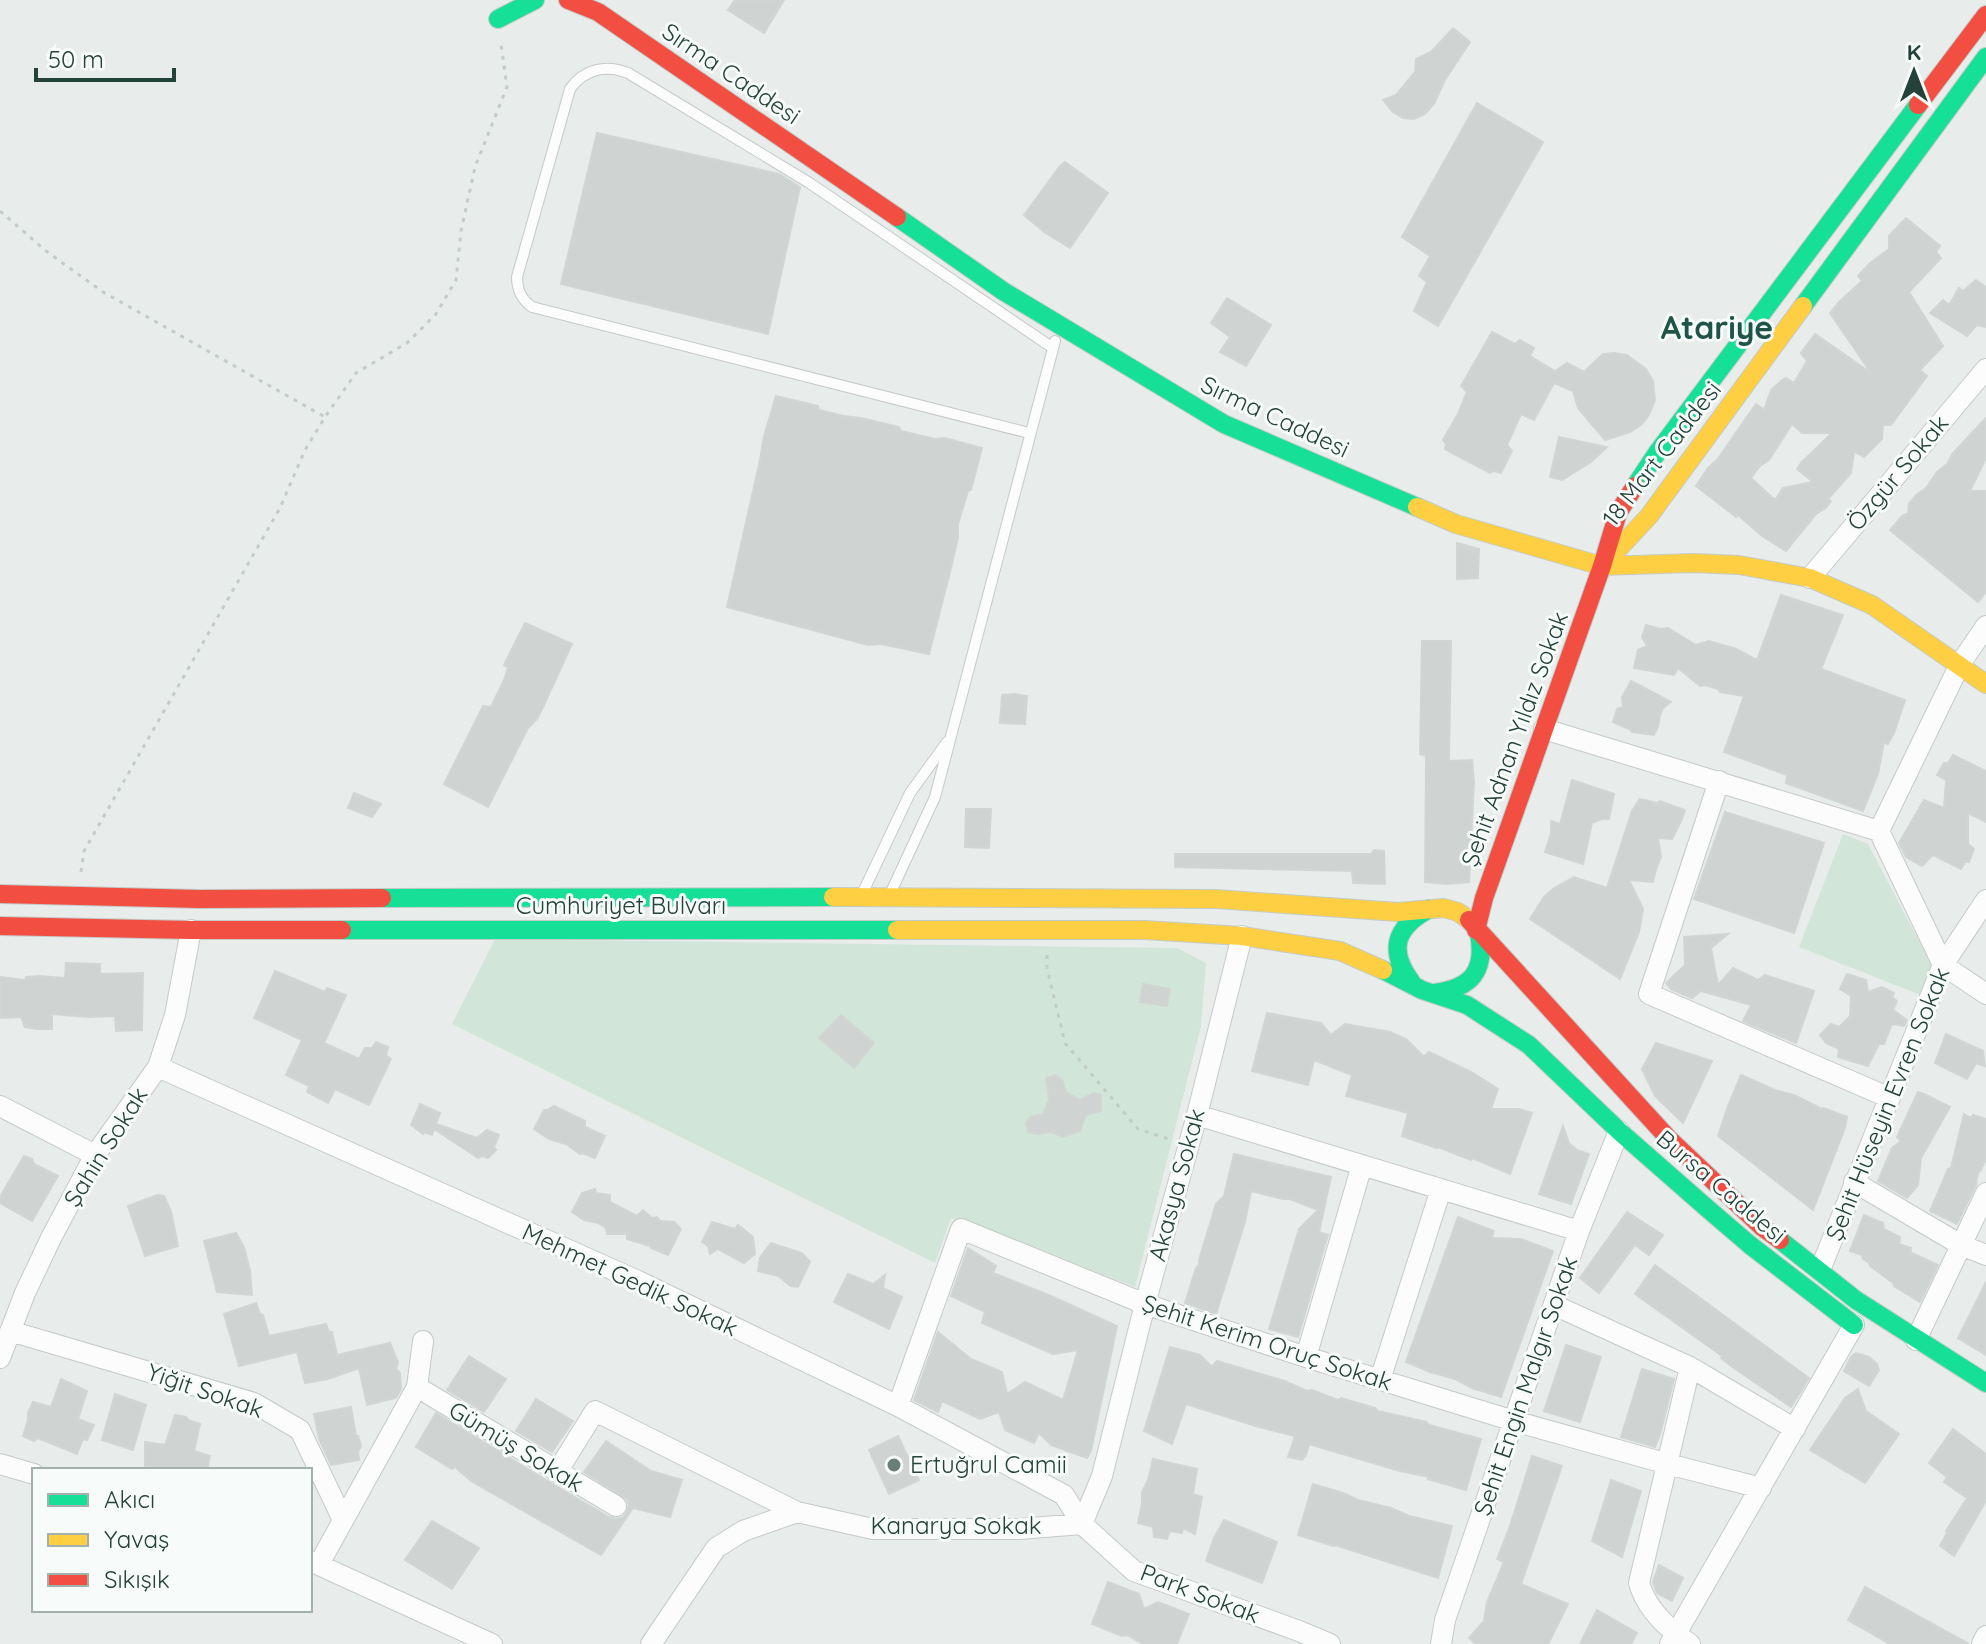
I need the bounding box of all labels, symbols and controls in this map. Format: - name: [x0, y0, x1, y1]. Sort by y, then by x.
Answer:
- street label: Sırma Caddesi: [657, 16, 806, 130]
- scale bar: [36, 32, 174, 82]
- north arrow: [1874, 32, 1954, 112]
- text: K: [1907, 38, 1921, 66]
- text: 50 m: [48, 44, 104, 74]
- district label: Atariye: [1661, 307, 1773, 347]
- street label: Sırma Caddesi: [1197, 369, 1354, 464]
- street label: 18 Mart Caddesi: [1595, 375, 1727, 532]
- street label: Özgür Sokak: [1840, 408, 1954, 536]
- street label: Şehit Adnan Yıldız Sokak: [1454, 607, 1574, 870]
- street label: Cumhuriyet Bulvarı: [516, 890, 726, 920]
- street label: Şehit Hüseyin Evren Sokak: [1818, 963, 1956, 1245]
- street label: Şahin Sokak: [57, 1081, 154, 1212]
- street label: Akasya Sokak: [1141, 1105, 1211, 1264]
- street label: Bursa Caddesi: [1651, 1123, 1793, 1249]
- street label: Mehmet Gedik Sokak: [518, 1216, 743, 1342]
- street label: Şehit Engin Malgır Sokak: [1467, 1252, 1584, 1519]
- street label: Şehit Kerim Oruç Sokak: [1139, 1287, 1396, 1397]
- street label: Yiğit Sokak: [143, 1356, 268, 1424]
- street label: Gümüş Sokak: [444, 1394, 589, 1498]
- place label: Ertuğrul Camii: [910, 1449, 1067, 1479]
- marker: Ertuğrul Camii: [885, 1456, 903, 1474]
- legend: [32, 1468, 312, 1612]
- text: Akıcı: [104, 1484, 155, 1514]
- street label: Kanarya Sokak: [870, 1510, 1042, 1540]
- text: Yavaş: [104, 1524, 169, 1554]
- street label: Park Sokak: [1136, 1557, 1264, 1630]
- text: Sıkışık: [104, 1564, 170, 1594]

